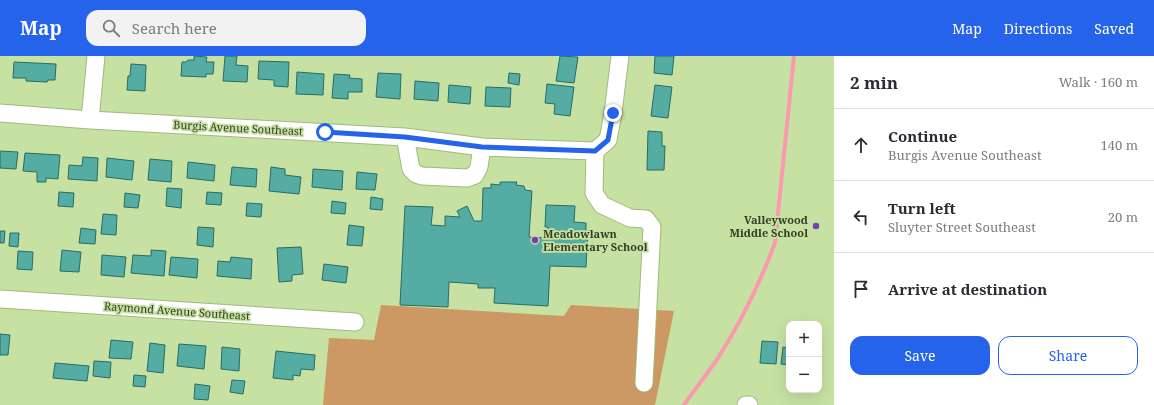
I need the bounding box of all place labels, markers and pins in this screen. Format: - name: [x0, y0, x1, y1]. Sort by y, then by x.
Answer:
- place label: Valleywood Middle School: [729, 212, 808, 240]
- marker: Valleywood Middle School: [811, 221, 821, 231]
- place label: Meadowlawn Elementary School: [543, 226, 648, 254]
- marker: Meadowlawn Elementary School: [530, 235, 540, 245]

